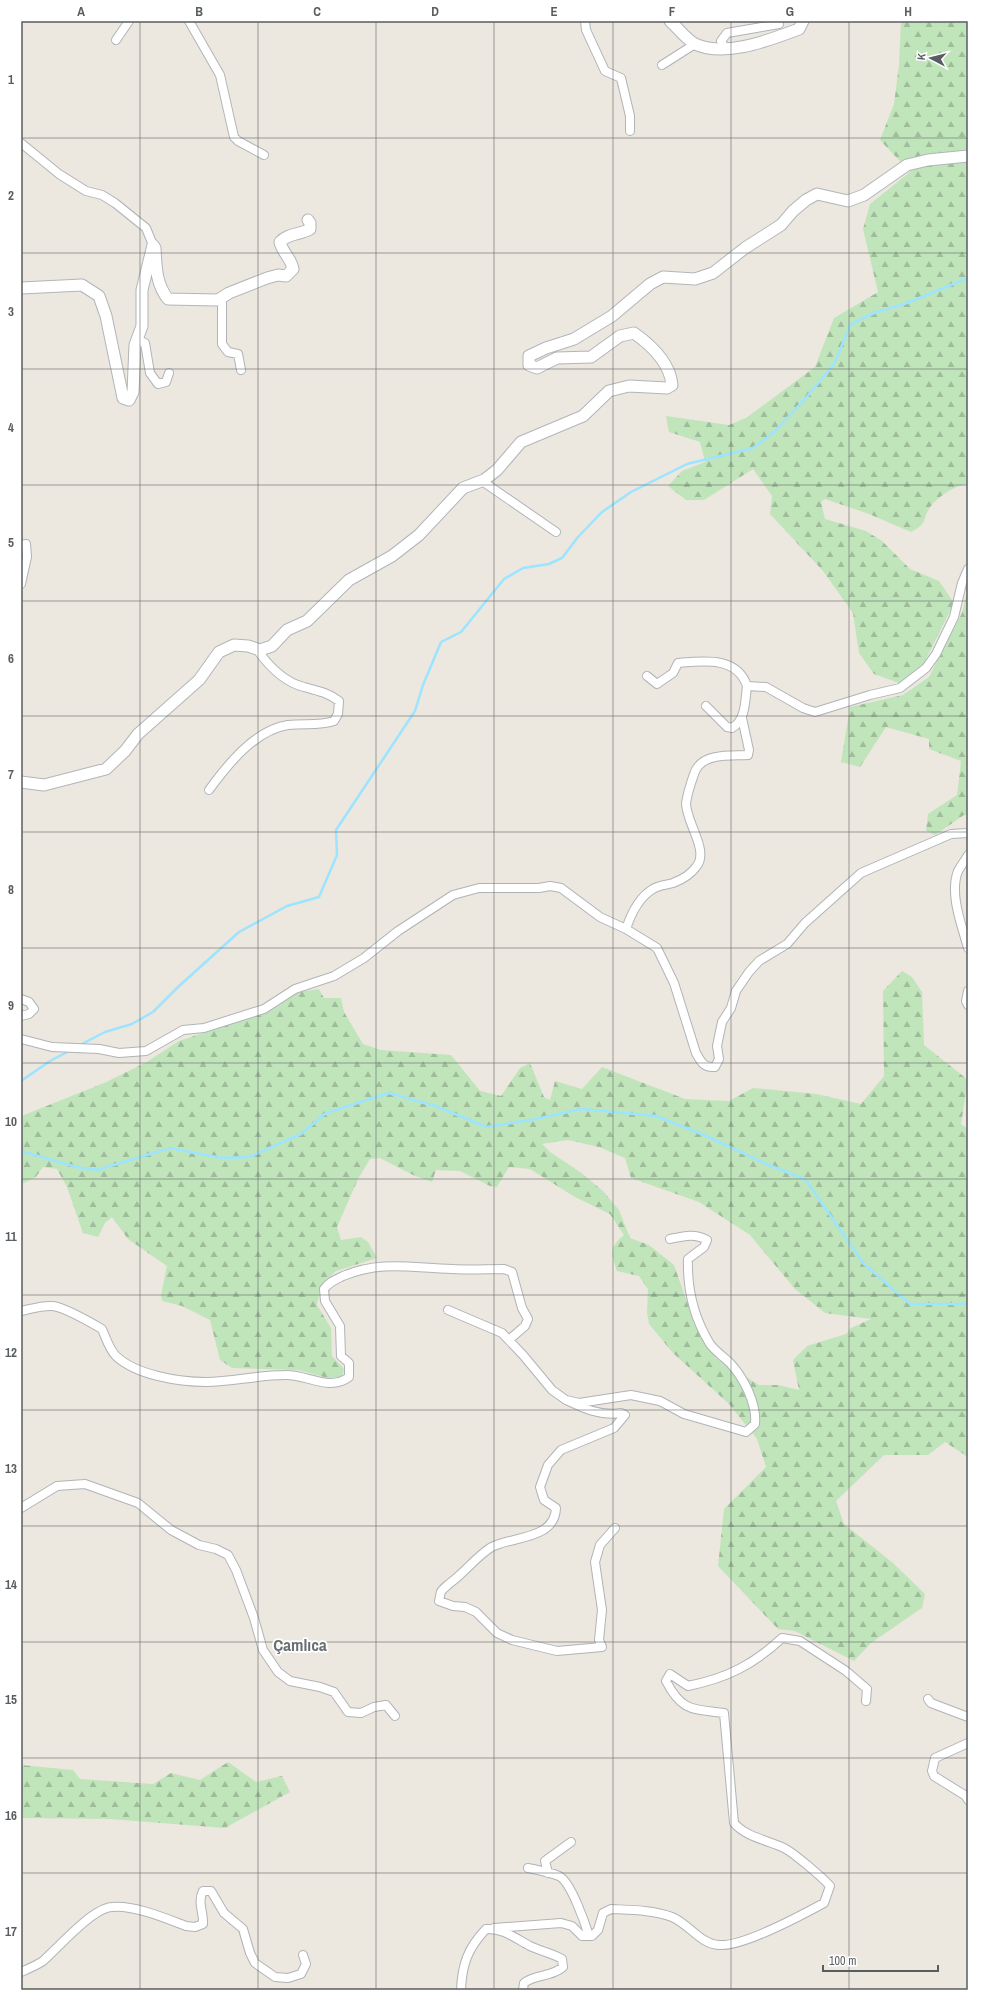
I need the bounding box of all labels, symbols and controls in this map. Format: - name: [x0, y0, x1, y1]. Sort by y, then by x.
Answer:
- text: A: [77, 3, 85, 20]
- text: B: [195, 3, 203, 20]
- text: C: [313, 3, 321, 20]
- text: D: [431, 3, 439, 20]
- text: E: [550, 3, 558, 20]
- text: F: [669, 3, 676, 20]
- text: G: [786, 3, 794, 20]
- text: H: [904, 3, 912, 20]
- north arrow: [911, 38, 951, 78]
- text: K: [914, 52, 928, 61]
- text: 1: [8, 71, 14, 88]
- text: 2: [8, 187, 14, 204]
- text: 3: [8, 303, 14, 320]
- text: 4: [8, 419, 14, 436]
- text: 5: [8, 534, 14, 551]
- text: 6: [8, 650, 14, 667]
- text: 7: [8, 766, 14, 783]
- text: 8: [8, 881, 14, 898]
- text: 9: [8, 997, 14, 1014]
- text: 10: [5, 1113, 17, 1130]
- text: 11: [5, 1228, 17, 1245]
- text: 12: [5, 1344, 17, 1361]
- text: 13: [5, 1460, 17, 1477]
- text: 14: [5, 1576, 17, 1593]
- district label: Çamlıca: [273, 1633, 327, 1656]
- text: 15: [5, 1691, 17, 1708]
- text: 16: [5, 1807, 17, 1824]
- text: 17: [5, 1923, 17, 1940]
- scale bar: [823, 1947, 938, 1973]
- text: 100 m: [829, 1953, 856, 1969]

